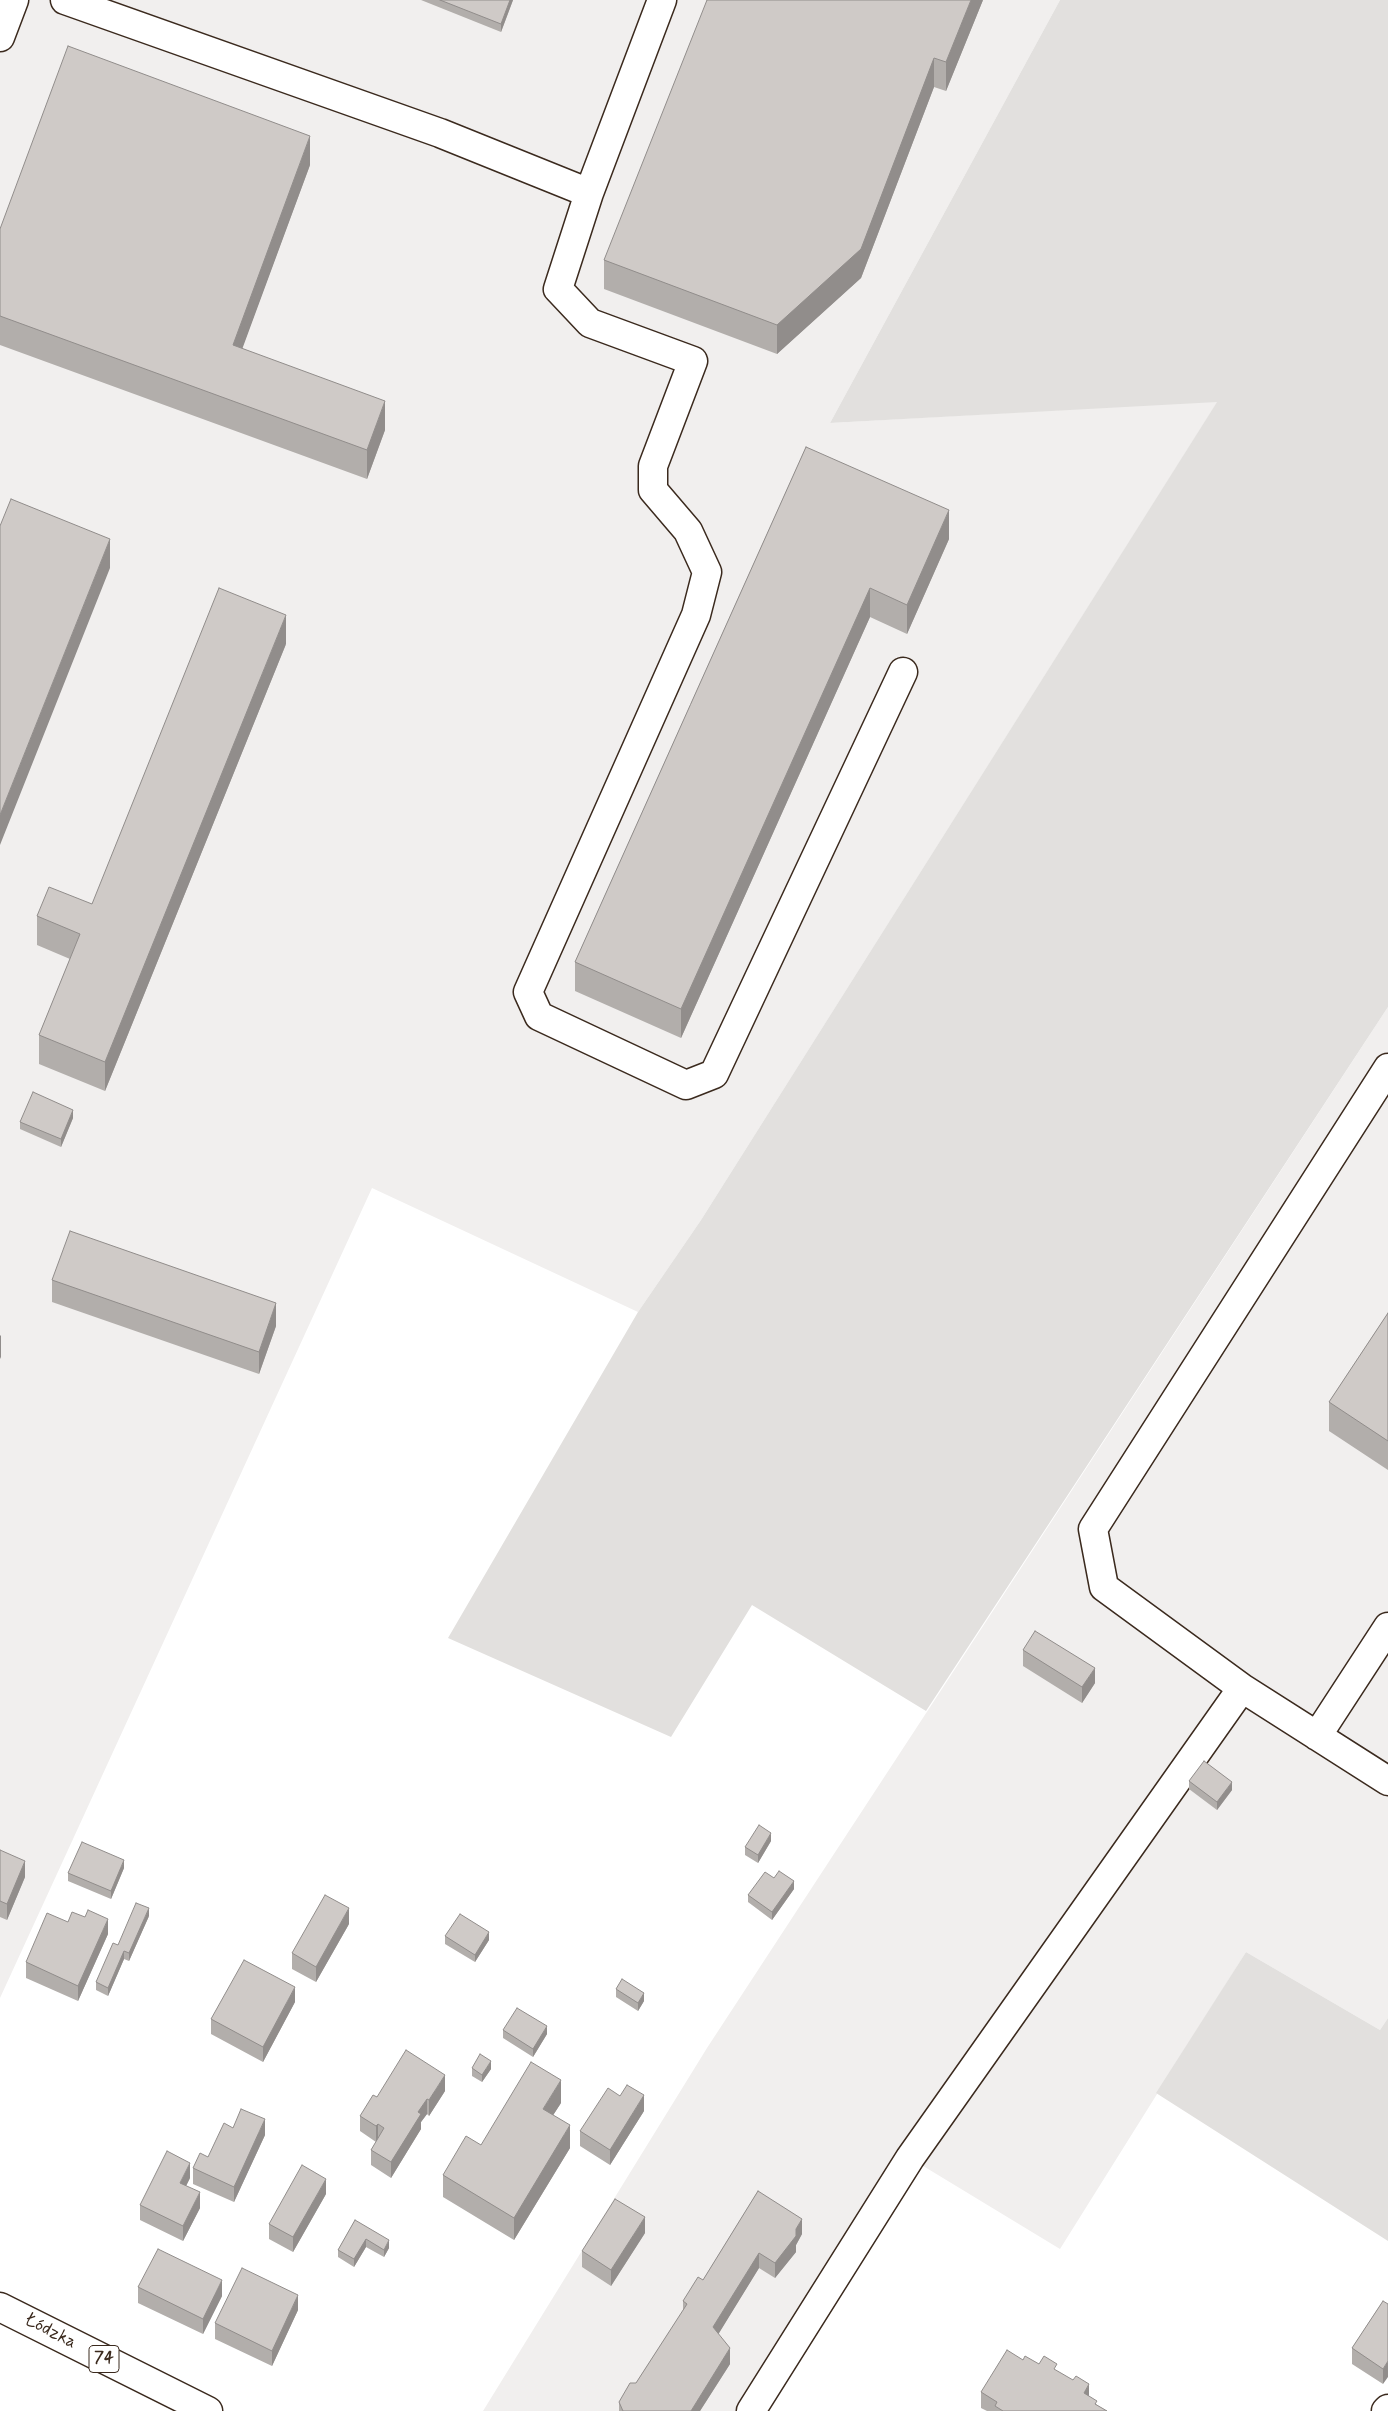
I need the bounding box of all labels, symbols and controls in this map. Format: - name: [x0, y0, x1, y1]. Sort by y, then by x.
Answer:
- street label: Łódzka: [20, 2310, 80, 2354]
- road number: 74: [89, 2346, 119, 2372]

